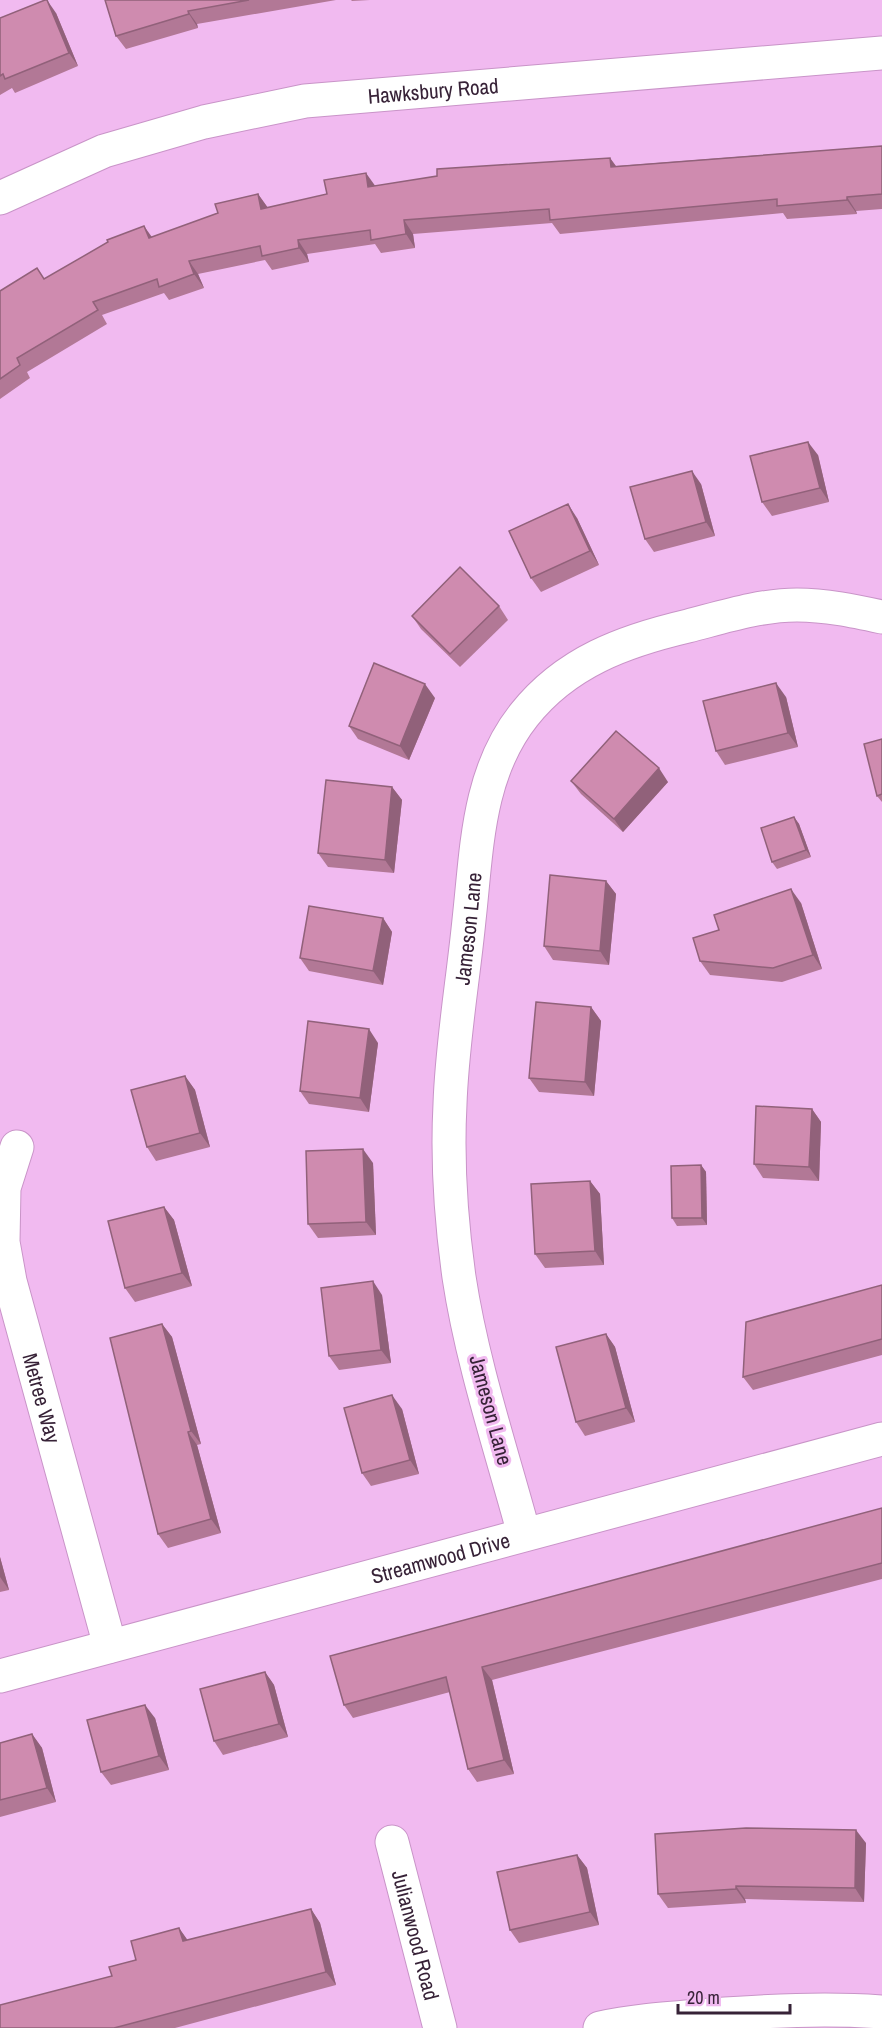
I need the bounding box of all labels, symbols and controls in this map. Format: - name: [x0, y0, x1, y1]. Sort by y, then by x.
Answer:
- street label: Hawksbury Road: [367, 70, 500, 110]
- street label: Jameson Lane: [447, 871, 488, 987]
- street label: Metree Way: [16, 1350, 68, 1447]
- street label: Jameson Lane: [462, 1352, 520, 1468]
- street label: Streamwood Drive: [368, 1525, 513, 1590]
- street label: Julianwood Road: [385, 1867, 447, 2003]
- scale bar: [678, 1977, 790, 2015]
- text: 20 m: [687, 1985, 720, 2010]

